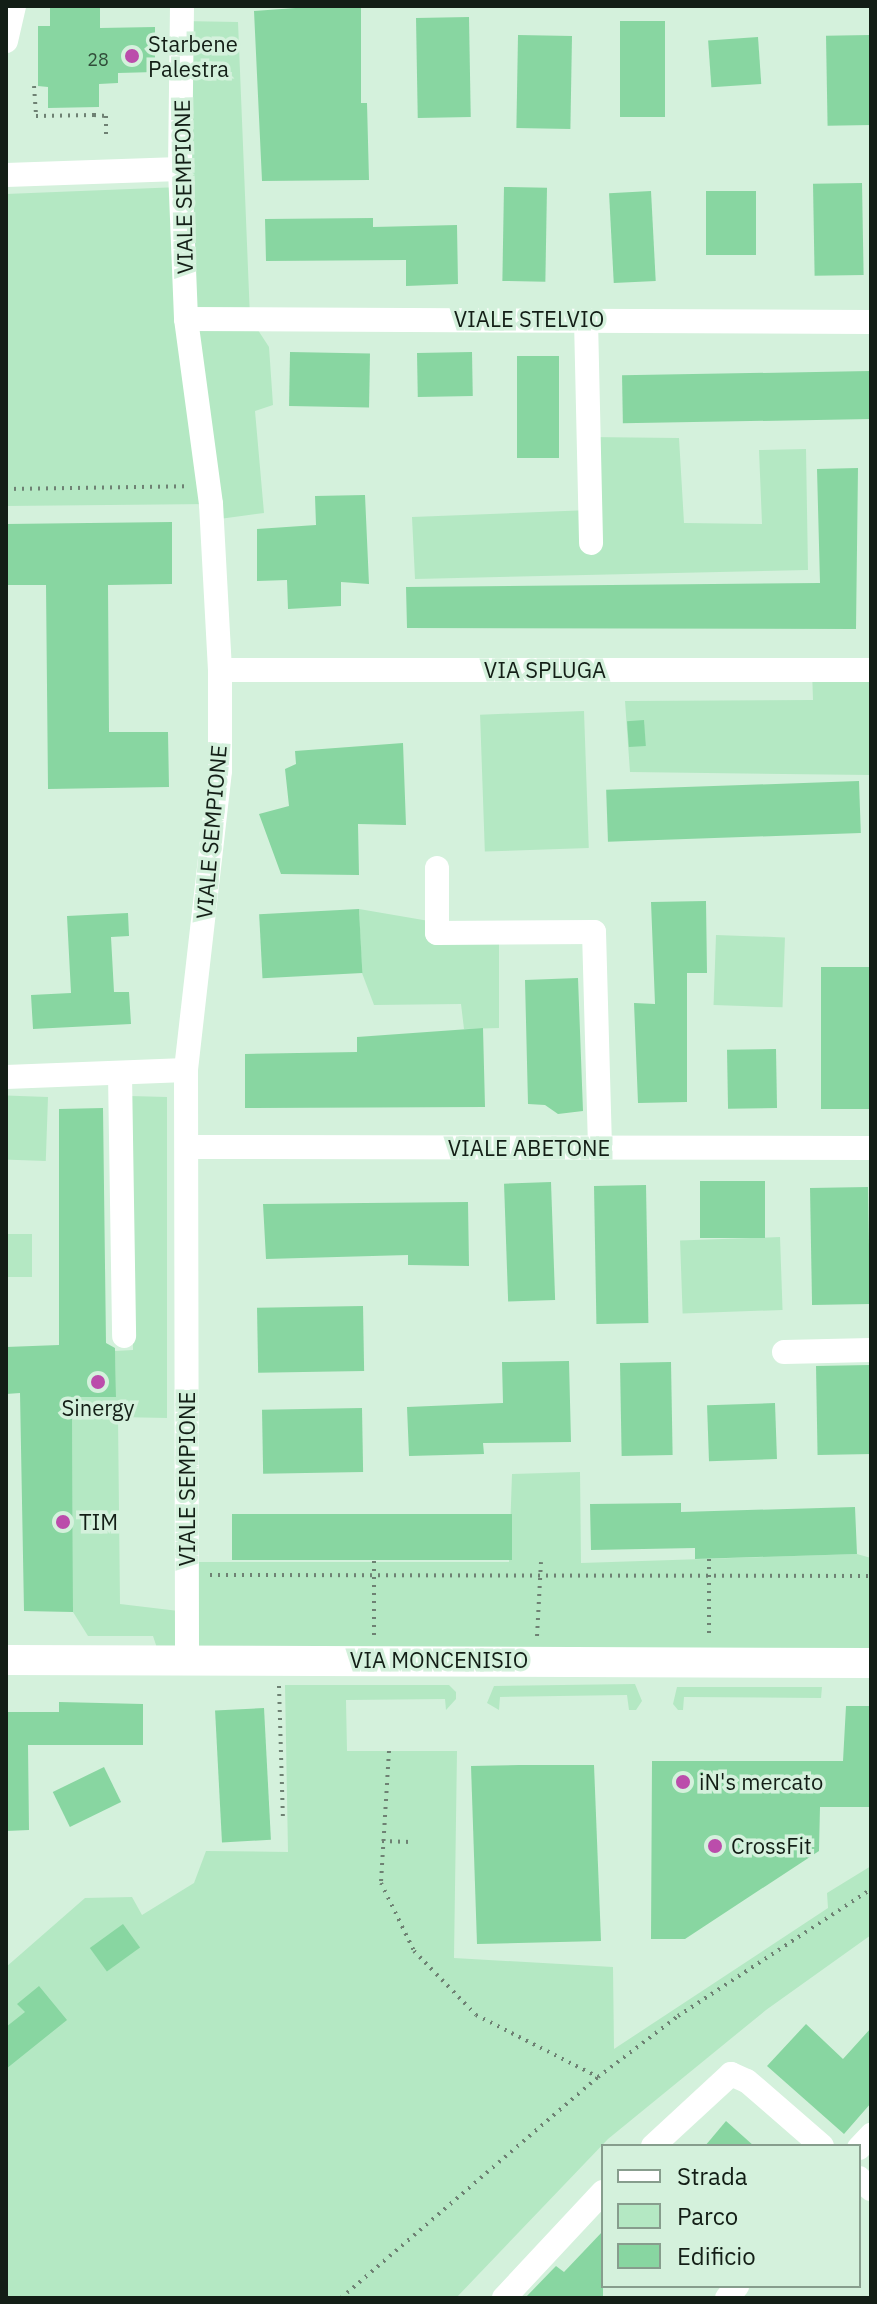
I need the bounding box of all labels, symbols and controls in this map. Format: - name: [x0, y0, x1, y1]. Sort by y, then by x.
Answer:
- place label: Starbene Palestra: [148, 30, 238, 82]
- marker: Starbene Palestra: [123, 47, 141, 65]
- house number: 28: [87, 49, 109, 71]
- street label: VIALE SEMPIONE: [168, 99, 198, 275]
- street label: VIALE STELVIO: [454, 306, 604, 332]
- street label: VIA SPLUGA: [484, 657, 606, 683]
- street label: VIALE SEMPIONE: [190, 744, 232, 920]
- street label: VIALE ABETONE: [448, 1135, 610, 1161]
- marker: Sinergy: [89, 1373, 107, 1391]
- street label: VIALE SEMPIONE: [174, 1392, 200, 1566]
- place label: Sinergy: [61, 1395, 135, 1421]
- place label: TIM: [79, 1509, 118, 1535]
- marker: TIM: [54, 1513, 72, 1531]
- street label: VIA MONCENISIO: [350, 1647, 528, 1673]
- place label: iN's mercato: [699, 1769, 823, 1795]
- marker: iN's mercato: [674, 1773, 692, 1791]
- place label: CrossFit: [731, 1833, 812, 1859]
- marker: CrossFit: [706, 1837, 724, 1855]
- legend: [601, 2144, 861, 2288]
- text: Strada: [677, 2160, 748, 2192]
- text: Parco: [677, 2200, 738, 2232]
- text: Edificio: [677, 2240, 756, 2272]

